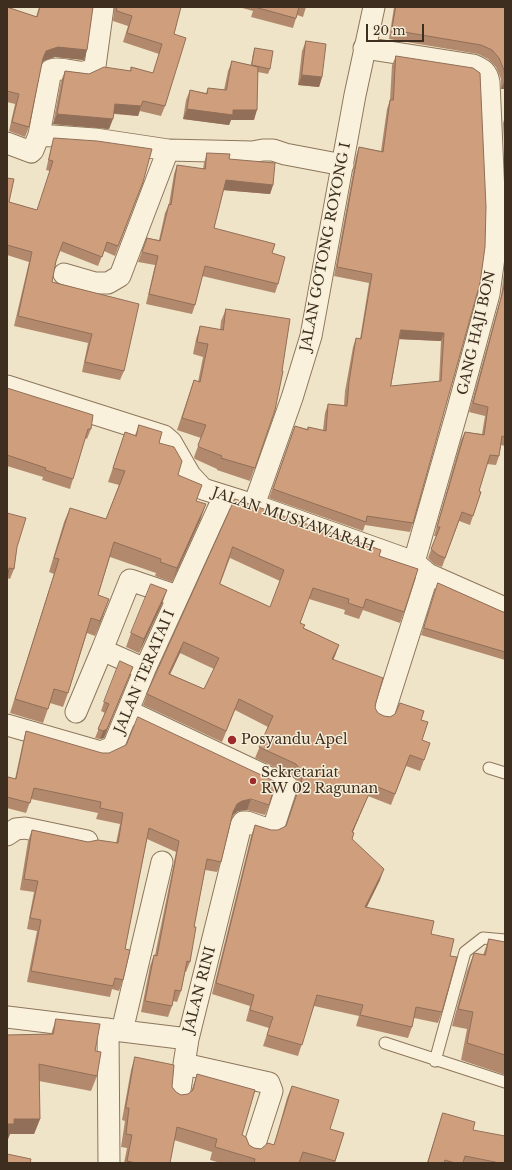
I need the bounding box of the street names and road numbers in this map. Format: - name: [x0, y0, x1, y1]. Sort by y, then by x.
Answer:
- street label: JALAN GOTONG ROYONG I: [297, 141, 355, 353]
- street label: GANG HAJI BON: [455, 269, 499, 397]
- street label: JALAN MUSYAWARAH: [210, 484, 376, 556]
- street label: JALAN TERATAI I: [111, 608, 179, 736]
- street label: JALAN RINI: [180, 945, 220, 1035]

